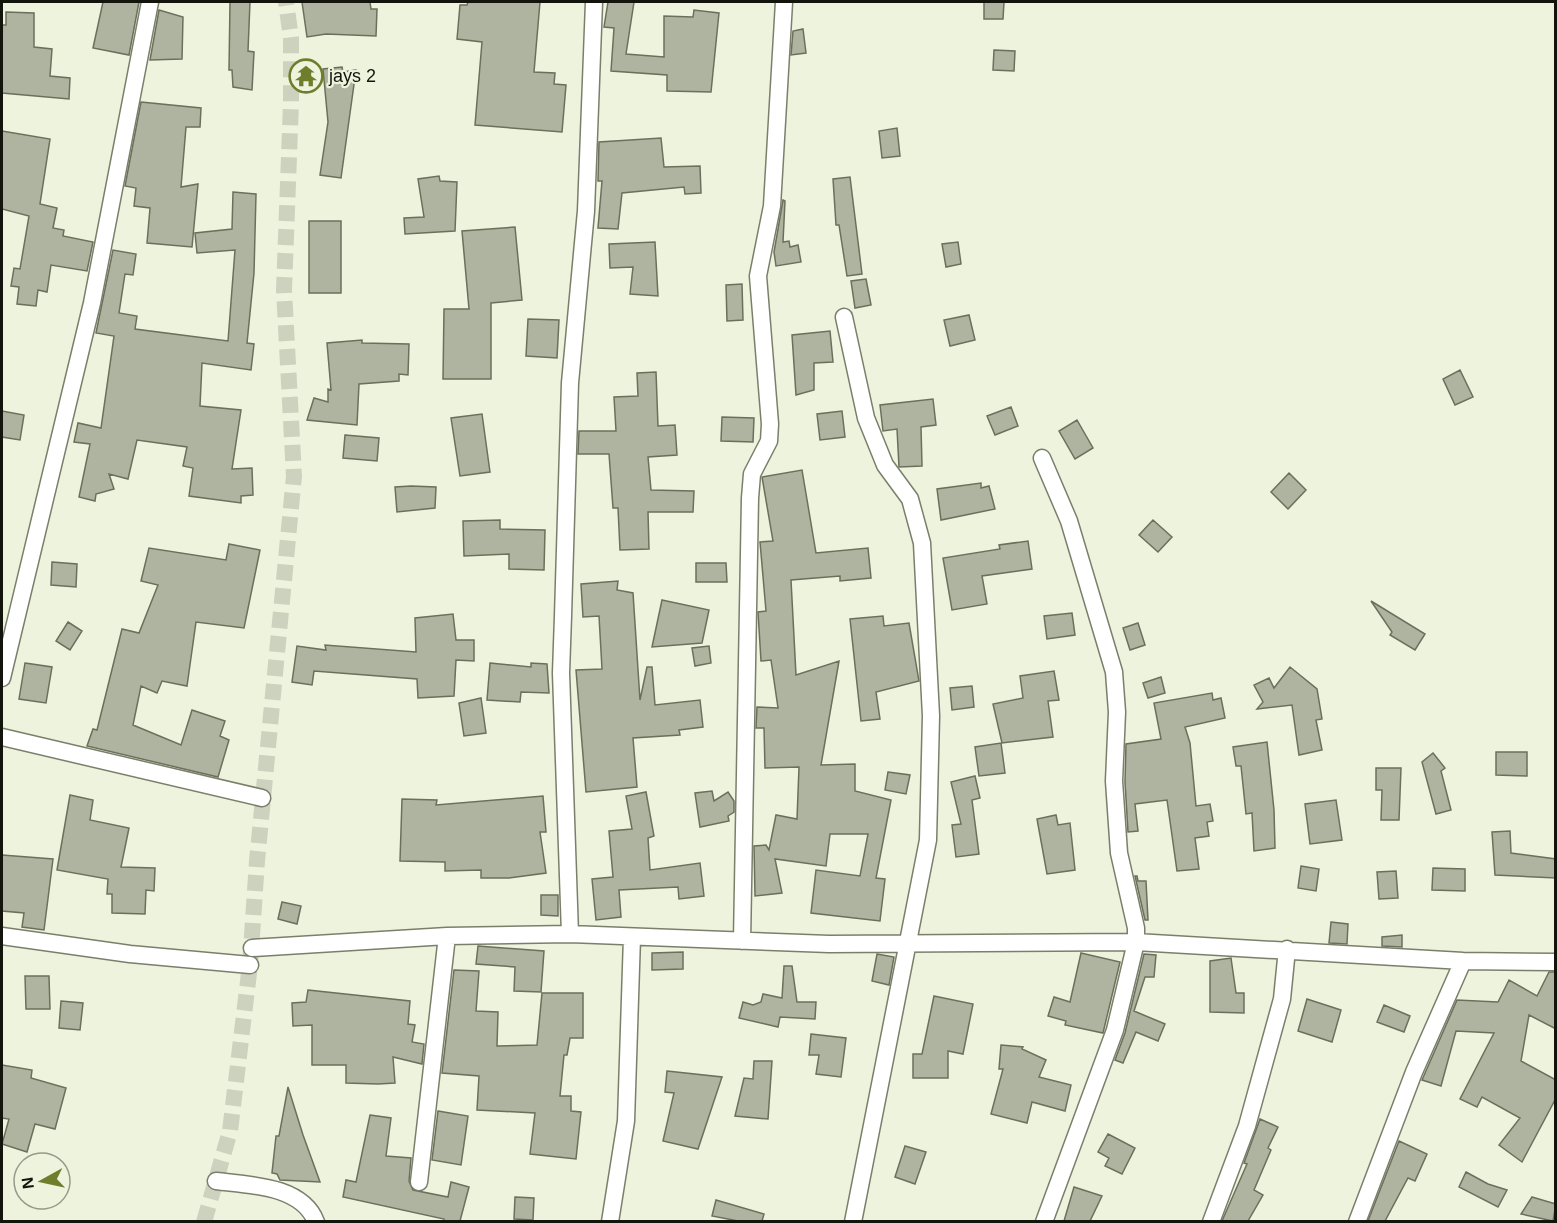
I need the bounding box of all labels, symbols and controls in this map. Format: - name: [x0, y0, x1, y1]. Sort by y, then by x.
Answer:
- temple icon: jays 2: [288, 58, 324, 94]
- place label: jays 2: [328, 66, 376, 86]
- north arrow: [12, 1151, 72, 1211]
- text: N: [18, 1176, 37, 1190]

